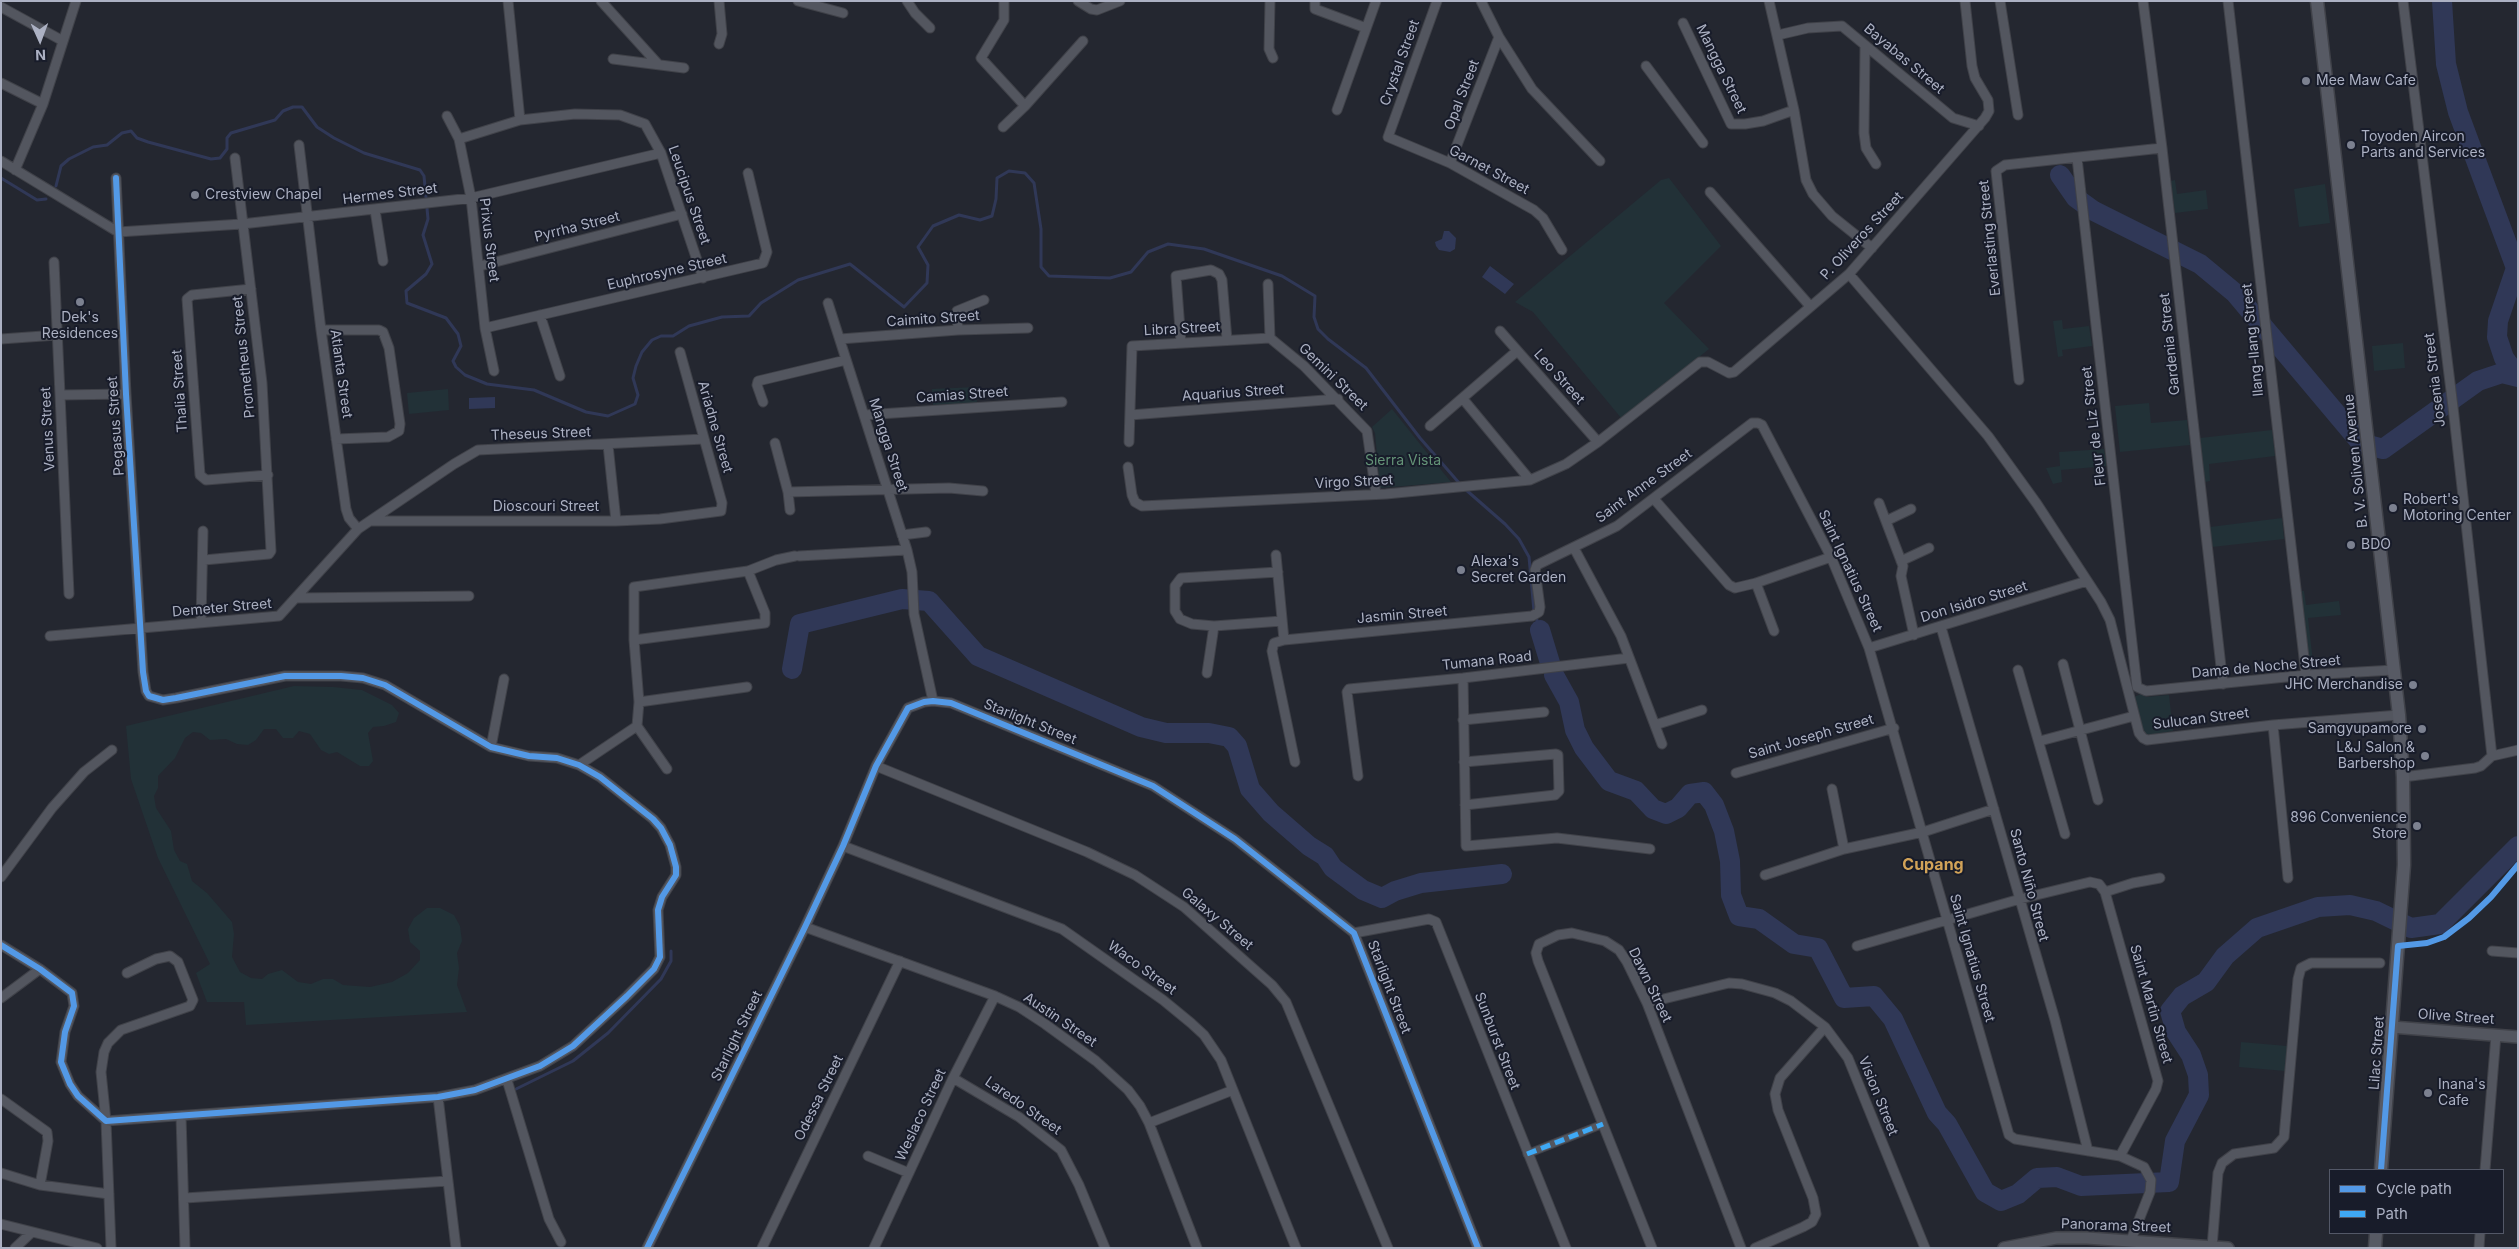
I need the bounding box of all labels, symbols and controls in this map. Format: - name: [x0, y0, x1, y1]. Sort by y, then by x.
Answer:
- north arrow: [15, 15, 65, 65]
- street label: Crystal Street: [1377, 18, 1423, 108]
- street label: Bayabas Street: [1860, 20, 1948, 98]
- street label: Mangga Street: [1692, 22, 1750, 116]
- text: N: [35, 47, 46, 64]
- street label: Opal Street: [1441, 57, 1483, 133]
- place label: Mee Maw Cafe: [2316, 73, 2416, 89]
- marker: Mee Maw Cafe: [2300, 75, 2312, 87]
- place label: Toyoden Aircon Parts and Services: [2361, 129, 2485, 162]
- marker: Toyoden Aircon Parts and Services: [2345, 139, 2357, 151]
- street label: Garnet Street: [1446, 142, 1532, 198]
- street label: Leucipus Street: [664, 143, 714, 247]
- street label: Everlasting Street: [1976, 179, 2004, 297]
- street label: Hermes Street: [342, 180, 438, 208]
- place label: Crestview Chapel: [205, 187, 322, 203]
- marker: Crestview Chapel: [189, 189, 201, 201]
- street label: P. Oliveros Street: [1817, 189, 1907, 283]
- street label: Prixus Street: [476, 197, 502, 283]
- street label: Pyrrha Street: [533, 208, 621, 246]
- street label: Euphrosyne Street: [606, 250, 728, 294]
- street label: Ilang-Ilang Street: [2239, 283, 2267, 397]
- street label: Gardenia Street: [2156, 292, 2184, 396]
- street label: Prometheus Street: [229, 295, 259, 419]
- marker: Dek's Residences: [74, 296, 86, 308]
- street label: Caimito Street: [886, 307, 980, 331]
- place label: Dek's Residences: [42, 310, 118, 342]
- street label: Libra Street: [1143, 319, 1221, 339]
- street label: Atlanta Street: [326, 329, 356, 419]
- street label: Josenia Street: [2421, 332, 2449, 428]
- street label: Gemini Street: [1295, 340, 1371, 414]
- street label: Leo Street: [1530, 346, 1588, 408]
- street label: Thalia Street: [169, 349, 191, 433]
- street label: Fleur de Liz Street: [2078, 365, 2110, 487]
- street label: Pegasus Street: [104, 376, 128, 476]
- street label: Ariadne Street: [694, 379, 736, 475]
- street label: Aquarius Street: [1181, 381, 1285, 405]
- street label: Camias Street: [915, 383, 1009, 407]
- street label: Venus Street: [37, 386, 59, 472]
- street label: B. V. Soliven Avenue: [2341, 393, 2371, 529]
- street label: Mangga Street: [865, 396, 911, 494]
- street label: Theseus Street: [491, 424, 591, 444]
- street label: Saint Anne Street: [1593, 445, 1695, 527]
- park label: Sierra Vista: [1365, 453, 1441, 469]
- street label: Virgo Street: [1314, 472, 1394, 492]
- place label: Robert's Motoring Center: [2403, 492, 2511, 524]
- street label: Dioscouri Street: [493, 499, 599, 515]
- marker: Robert's Motoring Center: [2387, 502, 2399, 514]
- street label: Saint Ignatius Street: [1814, 507, 1886, 635]
- place label: BDO: [2361, 537, 2391, 553]
- marker: BDO: [2345, 539, 2357, 551]
- place label: Alexa's Secret Garden: [1471, 554, 1566, 586]
- marker: Alexa's Secret Garden: [1455, 564, 1467, 576]
- street label: Don Isidro Street: [1919, 578, 2029, 626]
- street label: Demeter Street: [171, 595, 273, 621]
- street label: Jasmin Street: [1356, 603, 1448, 627]
- street label: Tumana Road: [1441, 648, 1533, 674]
- street label: Dama de Noche Street: [2191, 652, 2341, 682]
- place label: JHC Merchandise: [2285, 677, 2403, 693]
- marker: JHC Merchandise: [2407, 679, 2419, 691]
- street label: Starlight Street: [981, 696, 1079, 748]
- street label: Sulucan Street: [2152, 705, 2250, 733]
- street label: Saint Joseph Street: [1747, 711, 1875, 763]
- place label: Samgyupamore: [2308, 721, 2412, 737]
- marker: Samgyupamore: [2416, 723, 2428, 735]
- place label: L&J Salon & Barbershop: [2336, 740, 2415, 772]
- marker: L&J Salon & Barbershop: [2419, 750, 2431, 762]
- place label: 896 Convenience Store: [2290, 810, 2407, 842]
- marker: 896 Convenience Store: [2411, 820, 2423, 832]
- street label: Santo Niño Street: [2006, 827, 2052, 943]
- district label: Cupang: [1902, 855, 1964, 875]
- street label: Galaxy Street: [1178, 884, 1256, 954]
- street label: Saint Ignatius Street: [1946, 892, 1998, 1024]
- street label: Waco Street: [1104, 937, 1180, 999]
- street label: Starlight Street: [1363, 938, 1415, 1036]
- street label: Saint Martin Street: [2126, 943, 2176, 1065]
- street label: Dawn Street: [1625, 945, 1675, 1025]
- street label: Starlight Street: [708, 988, 766, 1084]
- street label: Austin Street: [1020, 989, 1100, 1051]
- street label: Sunburst Street: [1471, 990, 1523, 1092]
- street label: Olive Street: [2417, 1006, 2495, 1028]
- street label: Lilac Street: [2366, 1016, 2388, 1090]
- street label: Odessa Street: [791, 1052, 847, 1144]
- street label: Vision Street: [1854, 1054, 1902, 1138]
- street label: Weslaco Street: [892, 1066, 950, 1164]
- street label: Laredo Street: [982, 1073, 1064, 1139]
- place label: Inana's Cafe: [2438, 1077, 2486, 1110]
- marker: Inana's Cafe: [2422, 1087, 2434, 1099]
- legend: [2329, 1169, 2504, 1234]
- text: Cycle path: [2376, 1179, 2452, 1198]
- text: Path: [2376, 1204, 2408, 1223]
- street label: Panorama Street: [2061, 1216, 2171, 1236]

